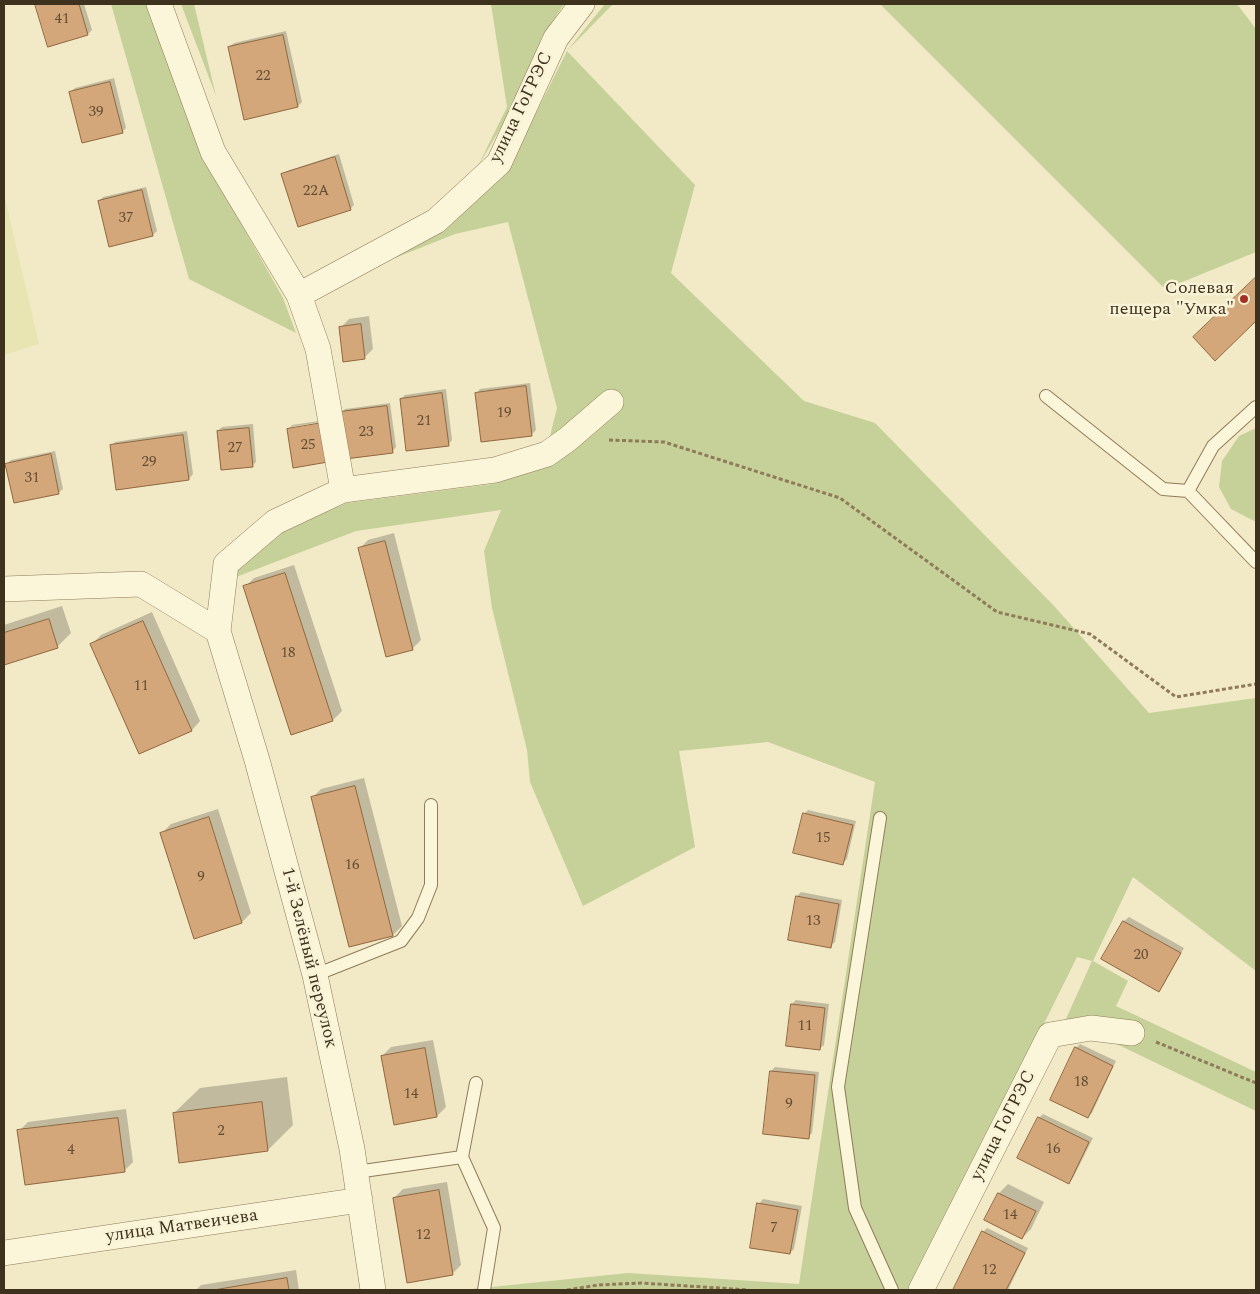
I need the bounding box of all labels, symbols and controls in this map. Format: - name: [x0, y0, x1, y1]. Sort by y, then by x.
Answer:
- house number: 41: [55, 11, 69, 29]
- street label: улица ГоГРЭС: [486, 49, 558, 167]
- house number: 22: [256, 68, 270, 86]
- house number: 39: [89, 104, 103, 122]
- house number: 22А: [303, 183, 329, 201]
- house number: 37: [119, 210, 133, 228]
- place label: Солевая пещера "Умка": [1109, 278, 1234, 320]
- marker: Солевая пещера "Умка": [1238, 293, 1250, 305]
- house number: 19: [497, 405, 511, 423]
- house number: 21: [417, 413, 431, 431]
- house number: 23: [359, 424, 373, 442]
- house number: 25: [301, 437, 315, 455]
- house number: 27: [228, 440, 242, 458]
- house number: 29: [142, 454, 156, 472]
- house number: 31: [25, 470, 39, 488]
- house number: 18: [281, 645, 295, 663]
- house number: 11: [134, 678, 148, 696]
- house number: 15: [816, 830, 830, 848]
- house number: 16: [345, 857, 359, 875]
- street label: 1-й Зелёный переулок: [275, 865, 341, 1051]
- house number: 9: [197, 869, 205, 887]
- house number: 13: [806, 913, 820, 931]
- house number: 20: [1134, 947, 1148, 965]
- house number: 11: [798, 1018, 812, 1036]
- street label: улица ГоГРЭС: [967, 1067, 1041, 1185]
- house number: 18: [1074, 1074, 1088, 1092]
- house number: 14: [404, 1086, 418, 1104]
- house number: 9: [785, 1096, 793, 1114]
- house number: 2: [217, 1123, 225, 1141]
- house number: 16: [1046, 1141, 1060, 1159]
- house number: 4: [67, 1142, 75, 1160]
- street label: улица Матвеичева: [105, 1206, 259, 1248]
- house number: 14: [1003, 1207, 1017, 1225]
- house number: 7: [770, 1220, 778, 1238]
- house number: 12: [416, 1227, 430, 1245]
- house number: 12: [982, 1262, 996, 1280]

